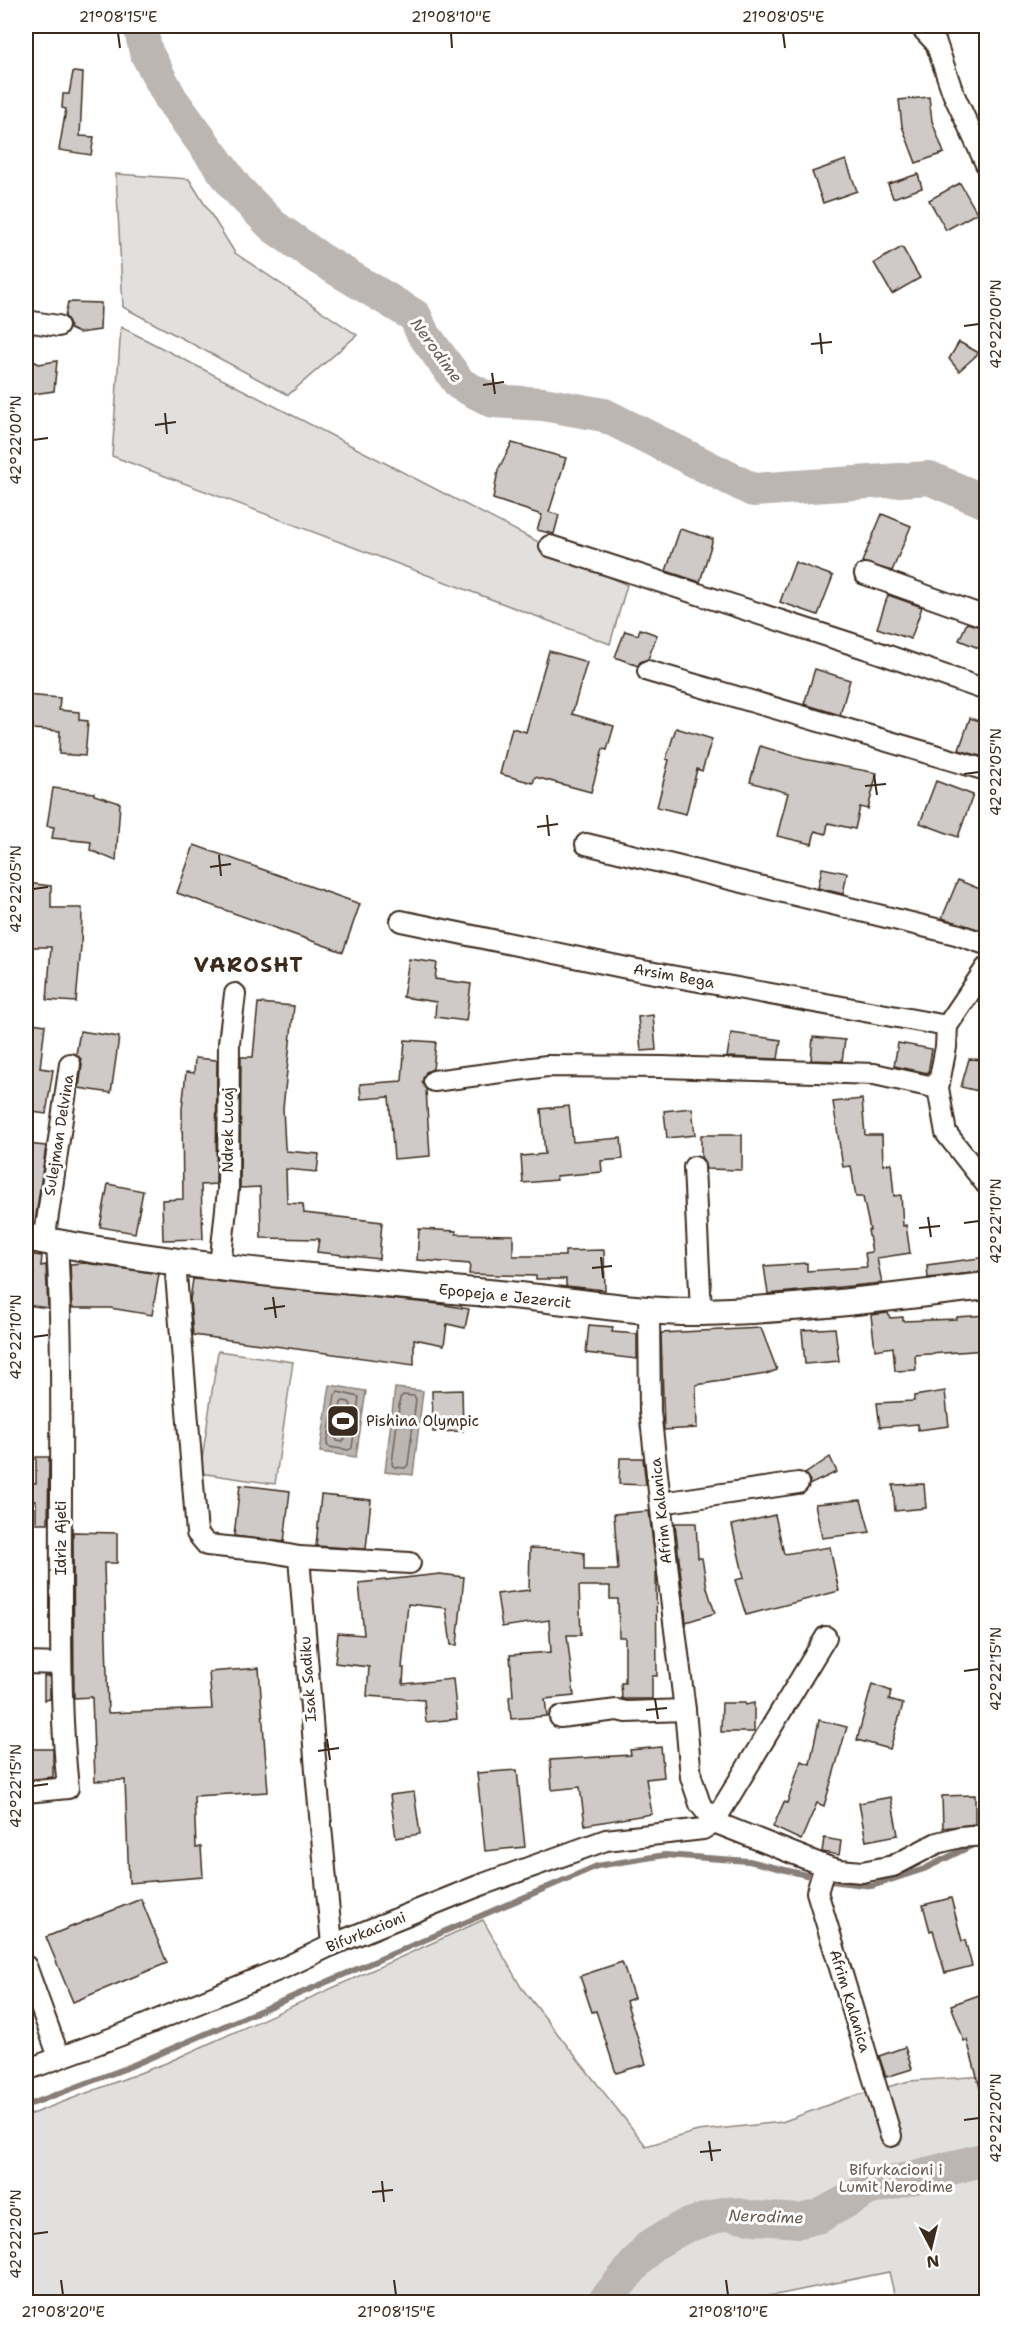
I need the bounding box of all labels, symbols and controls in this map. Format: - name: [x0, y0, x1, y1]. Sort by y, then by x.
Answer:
- text: 21°08'15"E: [79, 7, 157, 27]
- text: 21°08'10"E: [411, 7, 491, 27]
- text: 21°08'05"E: [742, 7, 824, 27]
- text: 42°22'00"N: [986, 279, 1006, 369]
- water label: Nerodime: [406, 314, 467, 387]
- text: 42°22'00"N: [6, 395, 26, 485]
- text: 42°22'05"N: [986, 728, 1006, 816]
- text: 42°22'05"N: [6, 845, 26, 933]
- district label: VAROSHT: [194, 951, 304, 979]
- street label: Arsim Bega: [632, 959, 717, 993]
- street label: Sulejman Delvina: [40, 1072, 79, 1197]
- street label: Ndrek Lucaj: [218, 1087, 238, 1173]
- text: 42°22'10"N: [986, 1178, 1006, 1264]
- street label: Epopeja e Jezercit: [438, 1279, 572, 1313]
- text: 42°22'10"N: [6, 1294, 26, 1380]
- sports icon: Pishina Olympic: [325, 1403, 361, 1439]
- place label: Pishina Olympic: [366, 1411, 479, 1431]
- street label: Afrim Kalanica: [645, 1456, 677, 1565]
- street label: Idriz Ajeti: [51, 1500, 71, 1576]
- text: 42°22'15"N: [986, 1627, 1006, 1711]
- street label: Isak Sadiku: [295, 1635, 321, 1723]
- text: 42°22'15"N: [6, 1744, 26, 1828]
- street label: Bifurkacioni: [323, 1907, 409, 1957]
- street label: Afrim Kalanica: [825, 1947, 875, 2056]
- text: 42°22'20"N: [986, 2073, 1006, 2163]
- park label: Bifurkacioni i Lumit Nerodime: [839, 2160, 953, 2197]
- text: 42°22'20"N: [6, 2189, 26, 2279]
- water label: Nerodime: [728, 2205, 804, 2228]
- north arrow: [901, 2217, 961, 2277]
- text: N: [925, 2250, 940, 2273]
- text: 21°08'20"E: [21, 2302, 105, 2322]
- text: 21°08'15"E: [357, 2302, 435, 2322]
- text: 21°08'10"E: [688, 2302, 768, 2322]

